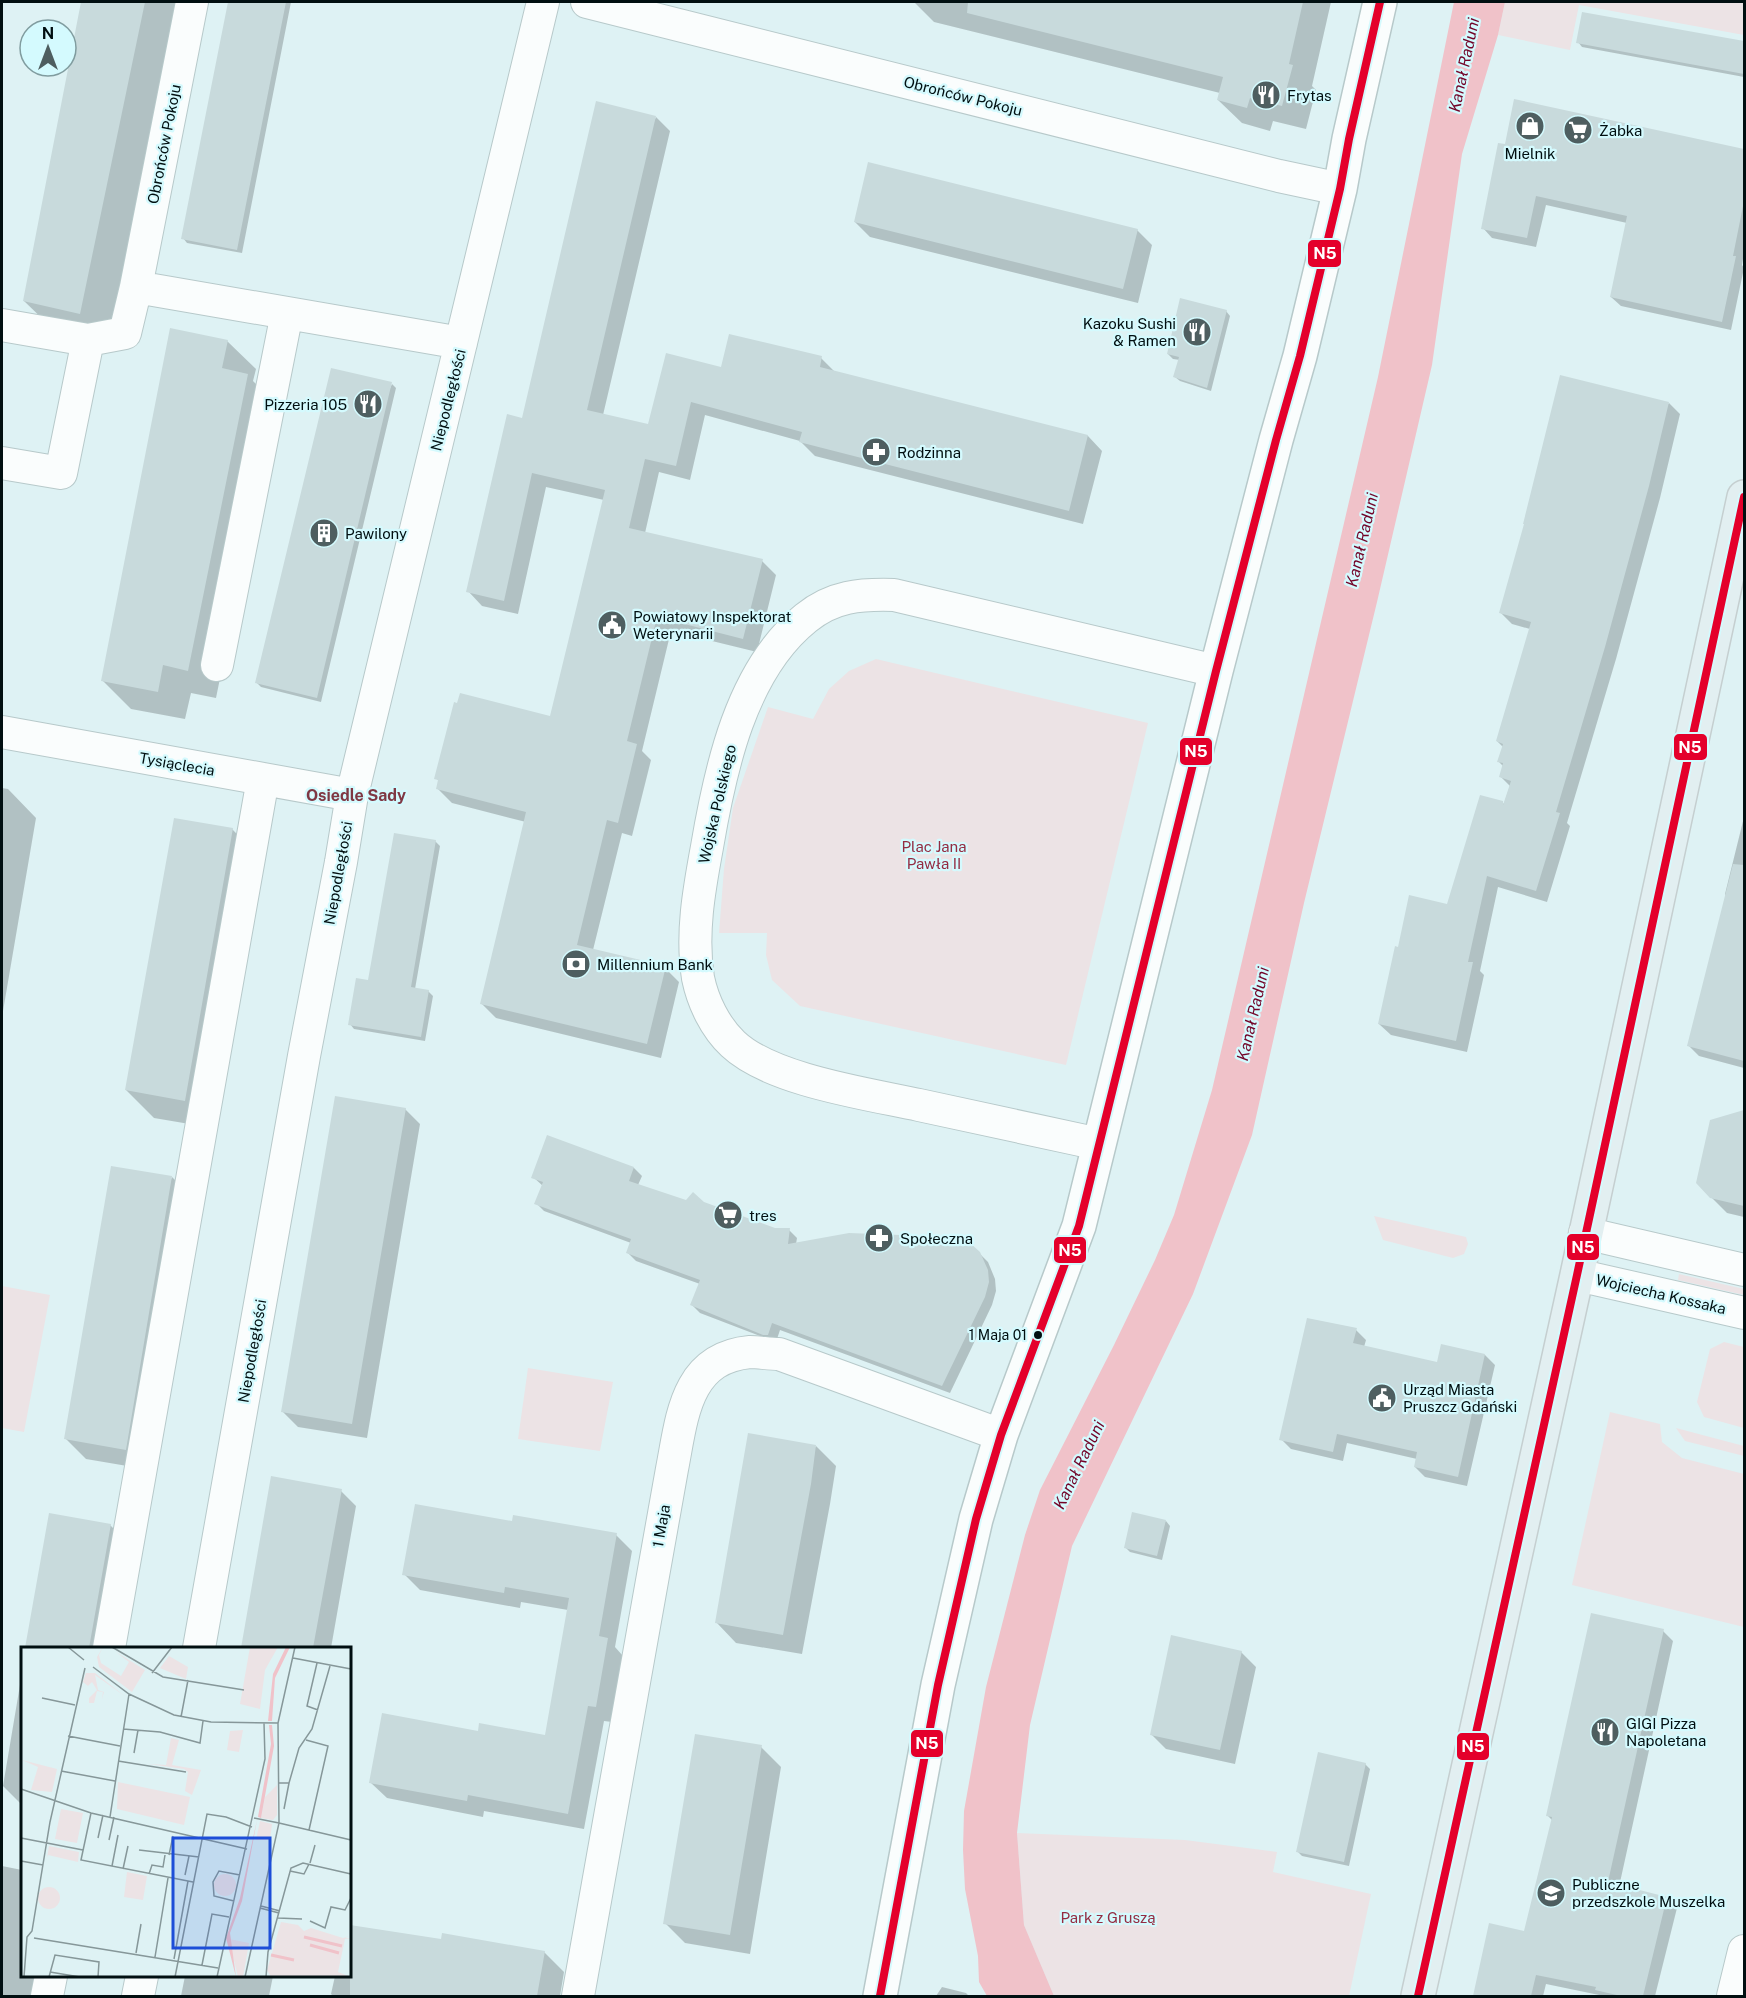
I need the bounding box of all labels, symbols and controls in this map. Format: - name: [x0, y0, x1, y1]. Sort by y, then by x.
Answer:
- water label: Kanał Raduni: [1445, 16, 1483, 114]
- north arrow: [18, 18, 78, 78]
- text: N: [42, 24, 54, 43]
- street label: Obrońców Pokoju: [902, 73, 1024, 119]
- restaurant icon: Frytas: [1250, 79, 1282, 111]
- street label: Obrońców Pokoju: [144, 83, 184, 205]
- place label: Frytas: [1287, 87, 1332, 104]
- shop icon: Mielnik: [1514, 110, 1546, 142]
- supermarket icon: Żabka: [1562, 114, 1594, 146]
- place label: Żabka: [1599, 121, 1642, 139]
- place label: Mielnik: [1505, 145, 1555, 162]
- line badge: N5: [1307, 239, 1342, 268]
- text: N5: [1313, 244, 1337, 263]
- place label: Kazoku Sushi & Ramen: [1083, 315, 1176, 349]
- restaurant icon: Kazoku Sushi & Ramen: [1181, 316, 1213, 348]
- street label: Niepodległości: [427, 347, 469, 453]
- restaurant icon: Pizzeria 105: [352, 388, 384, 420]
- place label: Pizzeria 105: [264, 396, 347, 413]
- pharmacy icon: Rodzinna: [860, 436, 892, 468]
- place label: Rodzinna: [897, 444, 961, 461]
- water label: Kanał Raduni: [1342, 491, 1382, 589]
- building icon: Pawilony: [308, 517, 340, 549]
- place label: Pawilony: [345, 525, 407, 542]
- place label: Powiatowy Inspektorat Weterynarii: [633, 608, 791, 642]
- public building icon: Powiatowy Inspektorat Weterynarii: [596, 609, 628, 641]
- line badge: N5: [1673, 733, 1708, 761]
- line badge: N5: [1179, 737, 1213, 766]
- text: N5: [1678, 738, 1702, 757]
- text: N5: [1184, 742, 1208, 761]
- street label: Wojska Polskiego: [695, 743, 739, 865]
- street label: Tysiąclecia: [138, 749, 216, 779]
- district label: Osiedle Sady: [306, 786, 406, 805]
- street label: Niepodległości: [321, 820, 355, 926]
- park label: Plac Jana Pawła II: [901, 838, 967, 872]
- bank icon: Millennium Bank: [560, 948, 592, 980]
- place label: Millennium Bank: [597, 956, 713, 973]
- water label: Kanał Raduni: [1233, 965, 1273, 1063]
- supermarket icon: tres: [712, 1199, 744, 1231]
- place label: tres: [749, 1207, 777, 1224]
- pharmacy icon: Społeczna: [863, 1222, 895, 1254]
- place label: Społeczna: [900, 1230, 973, 1247]
- line badge: N5: [1566, 1233, 1600, 1261]
- line badge: N5: [1053, 1236, 1087, 1264]
- text: N5: [1571, 1238, 1595, 1257]
- text: N5: [1058, 1241, 1082, 1260]
- street label: Wojciecha Kossaka: [1594, 1271, 1728, 1317]
- street label: Niepodległości: [235, 1298, 269, 1404]
- place label: 1 Maja 01: [969, 1327, 1027, 1343]
- marker: 1 Maja 01: [1032, 1329, 1044, 1341]
- place label: Urząd Miasta Pruszcz Gdański: [1403, 1381, 1517, 1415]
- public building icon: Urząd Miasta Pruszcz Gdański: [1366, 1382, 1398, 1414]
- water label: Kanał Raduni: [1049, 1418, 1109, 1512]
- street label: 1 Maja: [649, 1503, 673, 1549]
- inset map: [21, 1647, 351, 1977]
- place label: GIGI Pizza Napoletana: [1626, 1715, 1706, 1749]
- restaurant icon: GIGI Pizza Napoletana: [1589, 1716, 1621, 1748]
- line badge: N5: [910, 1729, 944, 1758]
- line badge: N5: [1456, 1732, 1490, 1761]
- text: N5: [915, 1734, 939, 1753]
- text: N5: [1461, 1737, 1485, 1756]
- place label: Publiczne przedszkole Muszelka: [1572, 1876, 1725, 1910]
- school or university icon: Publiczne przedszkole Muszelka: [1535, 1877, 1567, 1909]
- park label: Park z Gruszą: [1060, 1909, 1156, 1926]

